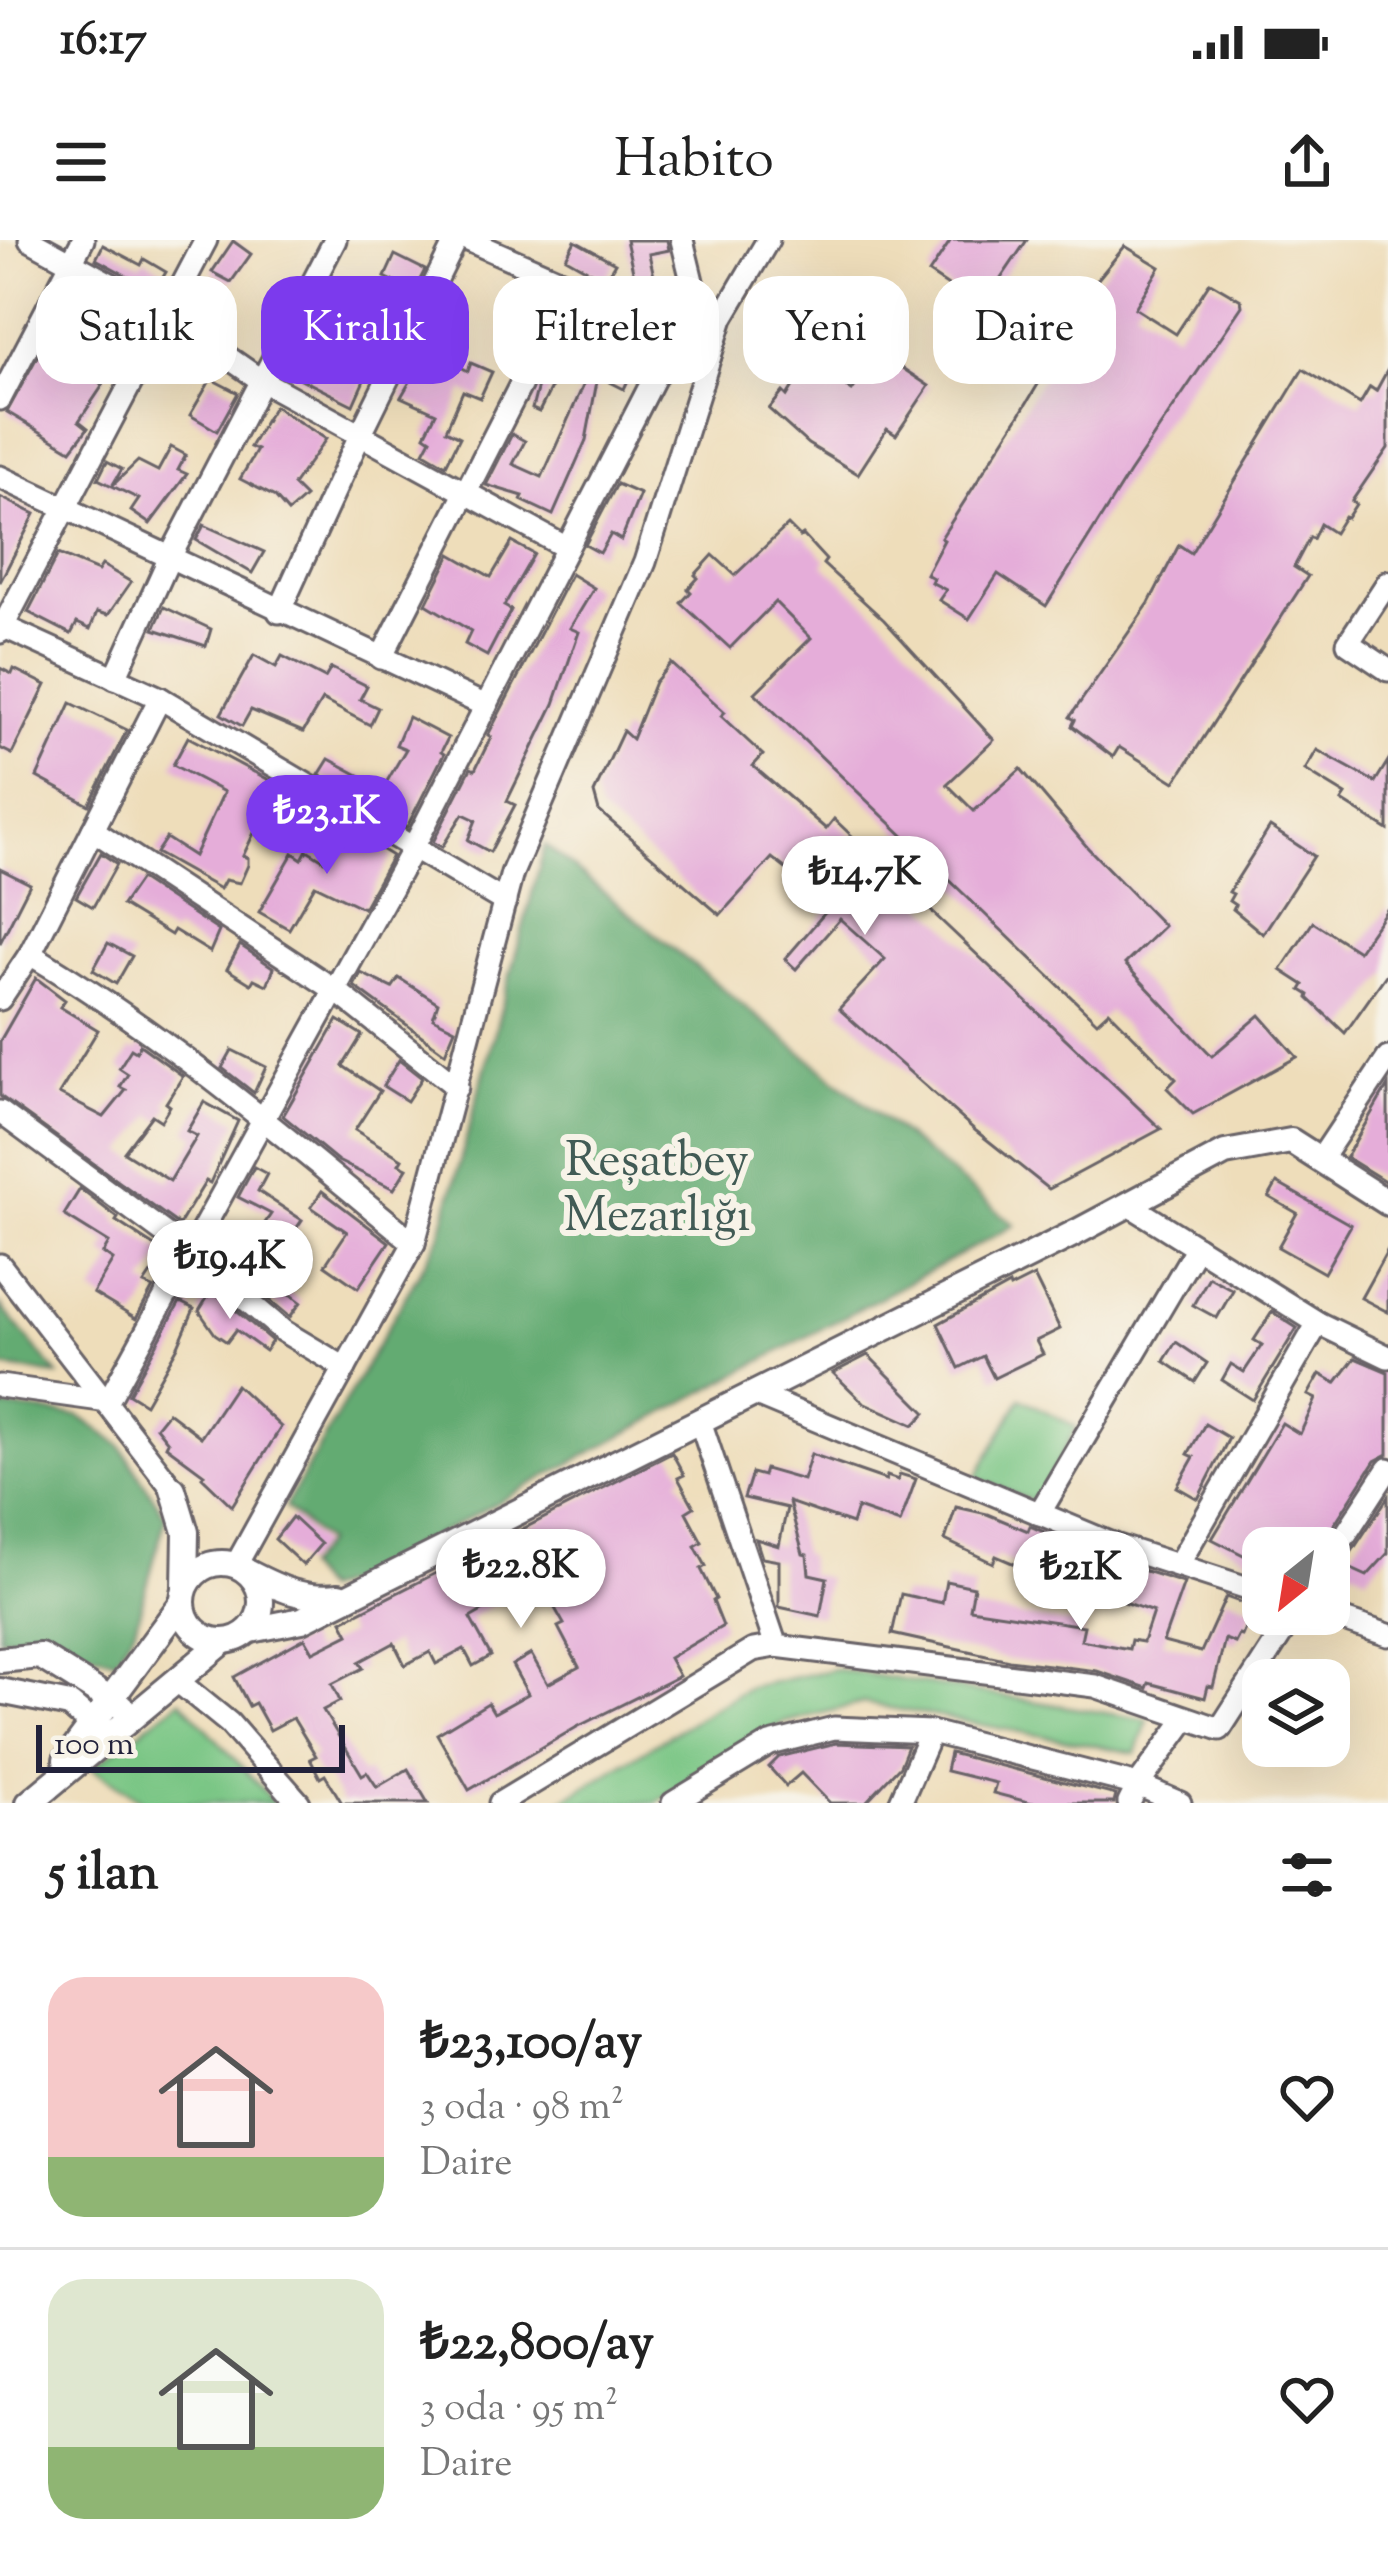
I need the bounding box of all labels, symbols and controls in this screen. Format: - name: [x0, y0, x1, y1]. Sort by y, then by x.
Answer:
- text: 16:17: [60, 10, 147, 75]
- text: Habito: [614, 123, 774, 201]
- icon: menu: [48, 129, 114, 195]
- icon: share: [1274, 129, 1340, 195]
- chip: Satılık: [36, 276, 237, 384]
- chip: Kiralık: [261, 276, 469, 384]
- chip: Filtreler: [493, 276, 719, 384]
- chip: Yeni: [743, 276, 909, 384]
- chip: Daire: [933, 276, 1116, 384]
- pin: ₺23.1K: [229, 775, 425, 877]
- text: ₺23.1K: [273, 786, 381, 842]
- pin: ₺14.7K: [767, 836, 963, 938]
- text: ₺14.7K: [809, 847, 921, 903]
- park label: Reşatbey Mezarlığı: [564, 1129, 750, 1253]
- pin: ₺19.4K: [132, 1220, 328, 1322]
- text: ₺19.4K: [174, 1231, 286, 1287]
- north arrow: [1242, 1527, 1350, 1635]
- map controls: [1242, 1527, 1350, 1767]
- pin: ₺22.8K: [423, 1529, 619, 1631]
- pin: ₺21K: [1010, 1531, 1152, 1633]
- text: ₺22.8K: [463, 1540, 579, 1596]
- text: ₺21K: [1040, 1542, 1122, 1598]
- button: layers: [1242, 1659, 1350, 1767]
- scale bar: [36, 1719, 345, 1772]
- text: 100 m: [54, 1722, 134, 1770]
- text: 5 ilan: [48, 1839, 159, 1912]
- icon: filters: [1274, 1842, 1340, 1908]
- text: ₺23,100/ay: [420, 2008, 642, 2081]
- icon: home: [144, 2025, 288, 2169]
- icon: heart: [1274, 2064, 1340, 2130]
- text: 3 oda · 98 m²: [420, 2081, 624, 2137]
- text: Daire: [420, 2137, 513, 2193]
- text: ₺22,800/ay: [420, 2309, 654, 2382]
- icon: home: [144, 2327, 288, 2471]
- icon: heart: [1274, 2366, 1340, 2432]
- text: 3 oda · 95 m²: [420, 2382, 618, 2438]
- text: Daire: [420, 2438, 513, 2494]

